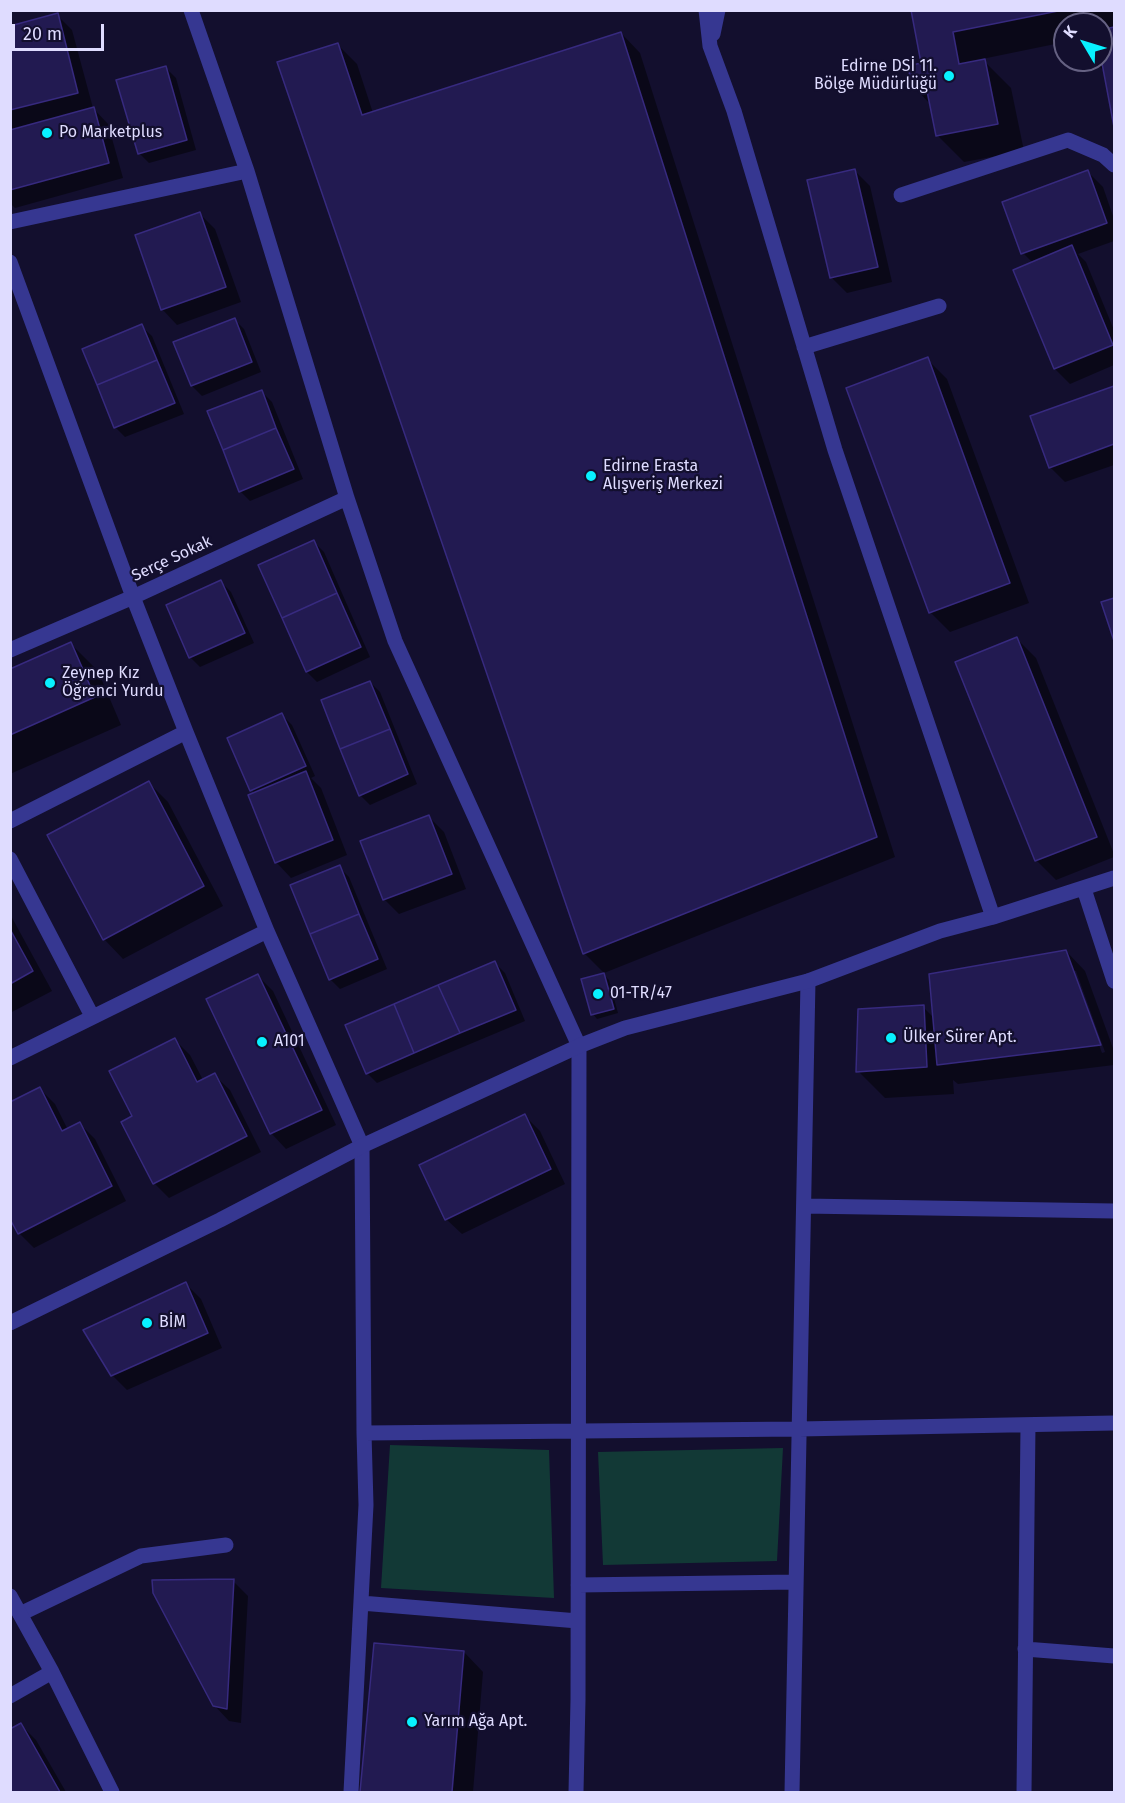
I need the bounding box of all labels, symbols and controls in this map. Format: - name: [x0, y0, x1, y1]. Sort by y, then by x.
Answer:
- scale bar: [15, 12, 106, 50]
- north arrow: [1053, 12, 1113, 72]
- text: K: [1059, 22, 1081, 42]
- text: 20 m: [23, 23, 62, 45]
- place label: Edirne DSİ 11. Bölge Müdürlüğü: [814, 57, 937, 95]
- marker: Edirne DSİ 11. Bölge Müdürlüğü: [942, 69, 956, 83]
- place label: Po Marketplus: [59, 123, 162, 143]
- marker: Po Marketplus: [40, 126, 54, 140]
- place label: Edirne Erasta Alışveriş Merkezi: [603, 457, 723, 495]
- marker: Edirne Erasta Alışveriş Merkezi: [584, 469, 598, 483]
- street label: Serçe Sokak: [129, 532, 215, 586]
- place label: Zeynep Kız Öğrenci Yurdu: [62, 664, 163, 702]
- marker: Zeynep Kız Öğrenci Yurdu: [43, 676, 57, 690]
- place label: 01-TR/47: [610, 984, 672, 1004]
- marker: 01-TR/47: [591, 987, 605, 1001]
- place label: Ülker Sürer Apt.: [903, 1028, 1017, 1048]
- marker: Ülker Sürer Apt.: [884, 1031, 898, 1045]
- place label: A101: [274, 1032, 305, 1052]
- marker: A101: [255, 1035, 269, 1049]
- place label: BİM: [159, 1313, 186, 1333]
- marker: BİM: [140, 1316, 154, 1330]
- place label: Yarım Ağa Apt.: [424, 1712, 527, 1732]
- marker: Yarım Ağa Apt.: [405, 1715, 419, 1729]

